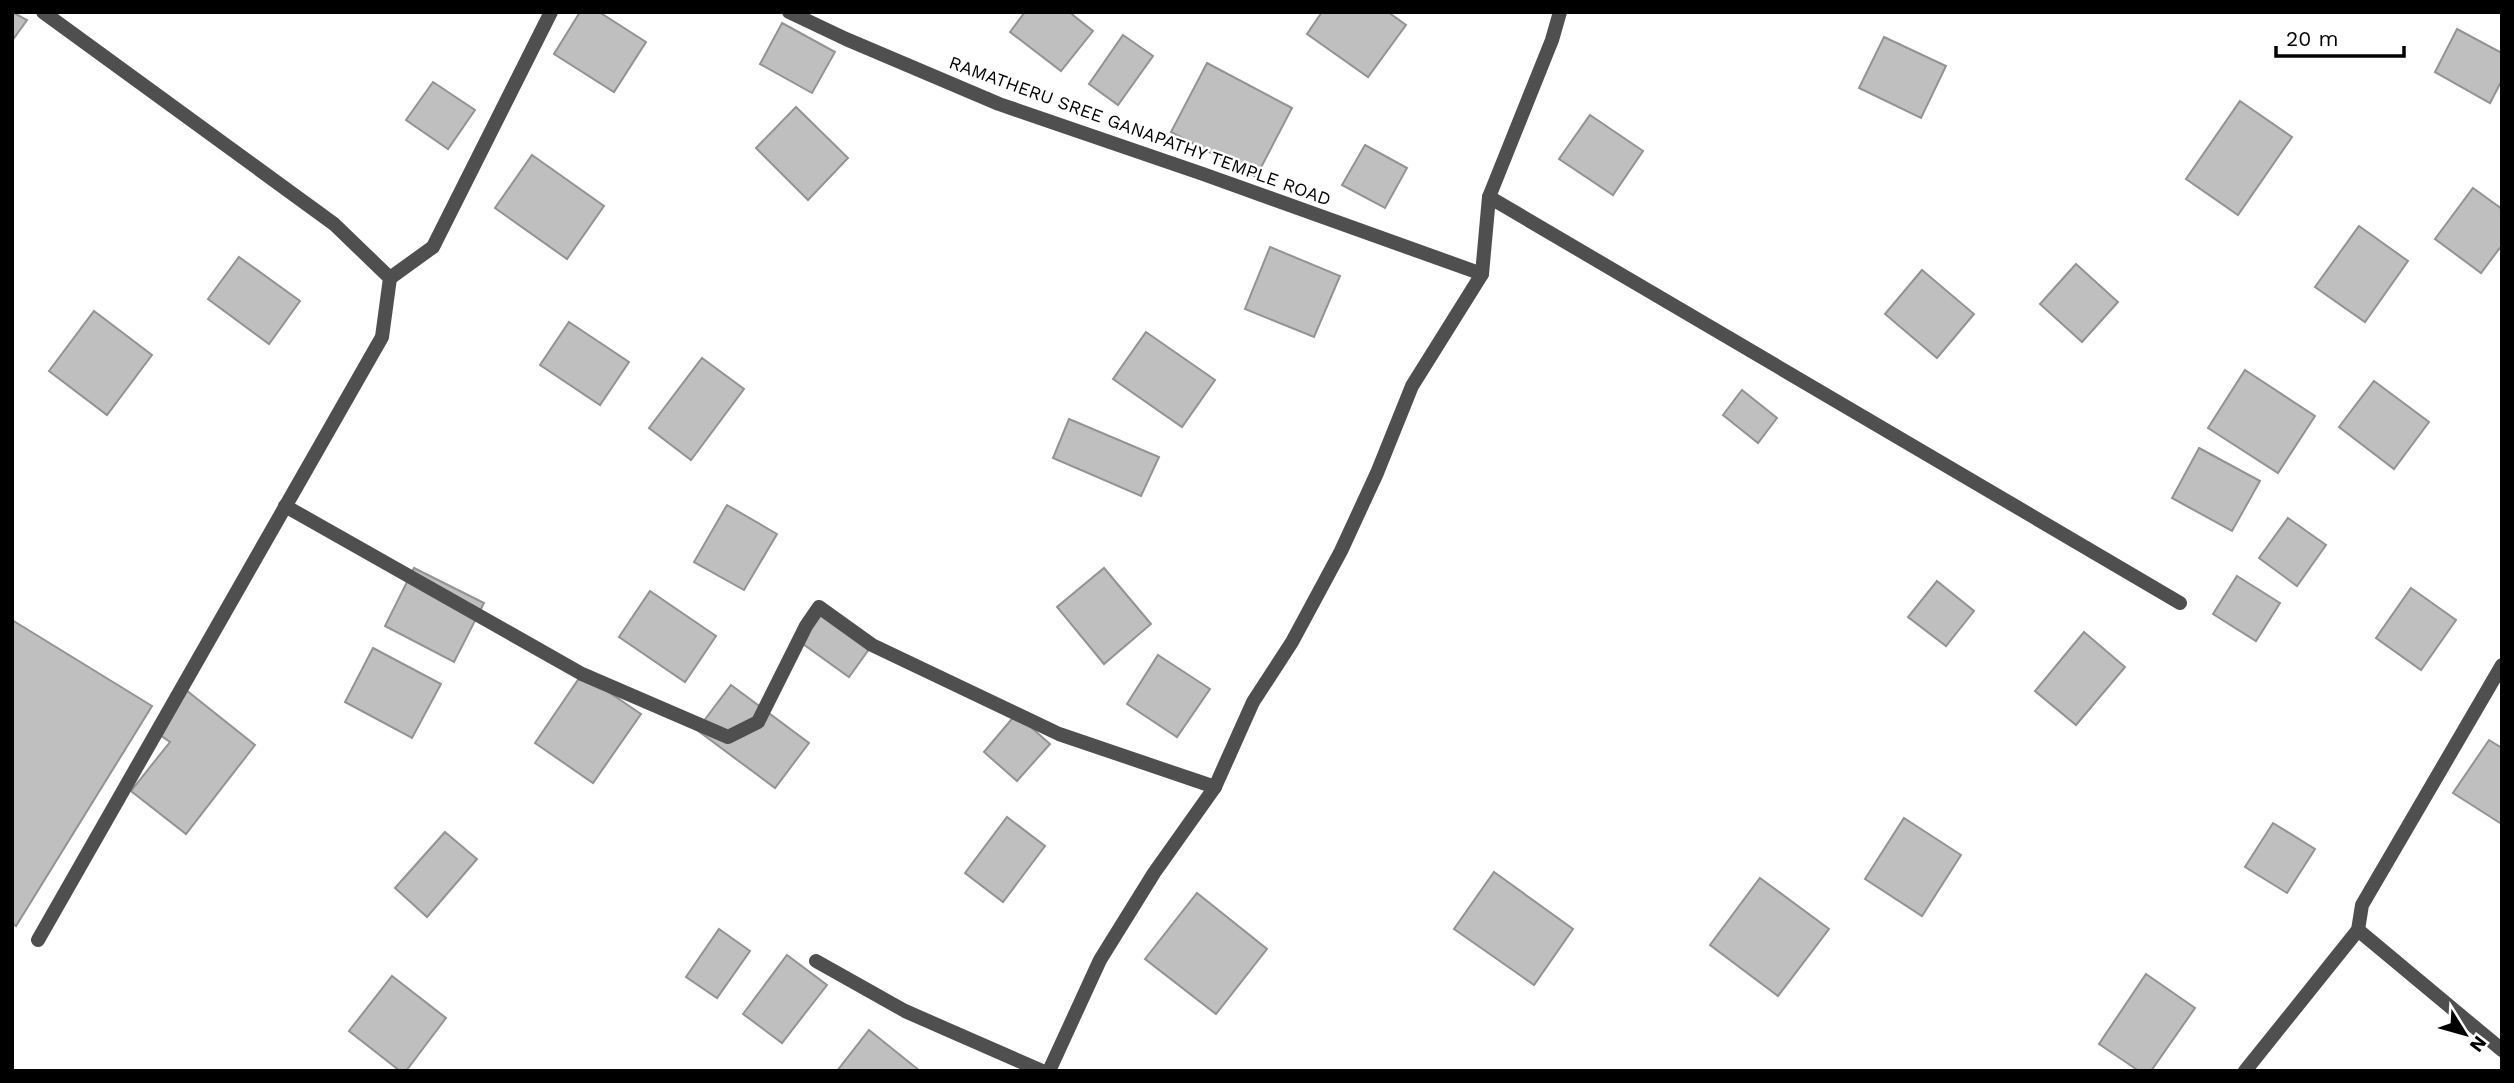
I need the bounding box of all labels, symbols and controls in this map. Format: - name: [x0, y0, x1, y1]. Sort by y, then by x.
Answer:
- scale bar: [2276, 14, 2404, 58]
- text: 20 m: [2286, 26, 2338, 51]
- street label: RAMATHERU SREE GANAPATHY TEMPLE ROAD: [946, 51, 1334, 210]
- north arrow: [2430, 999, 2500, 1069]
- text: N: [2465, 1031, 2492, 1056]

